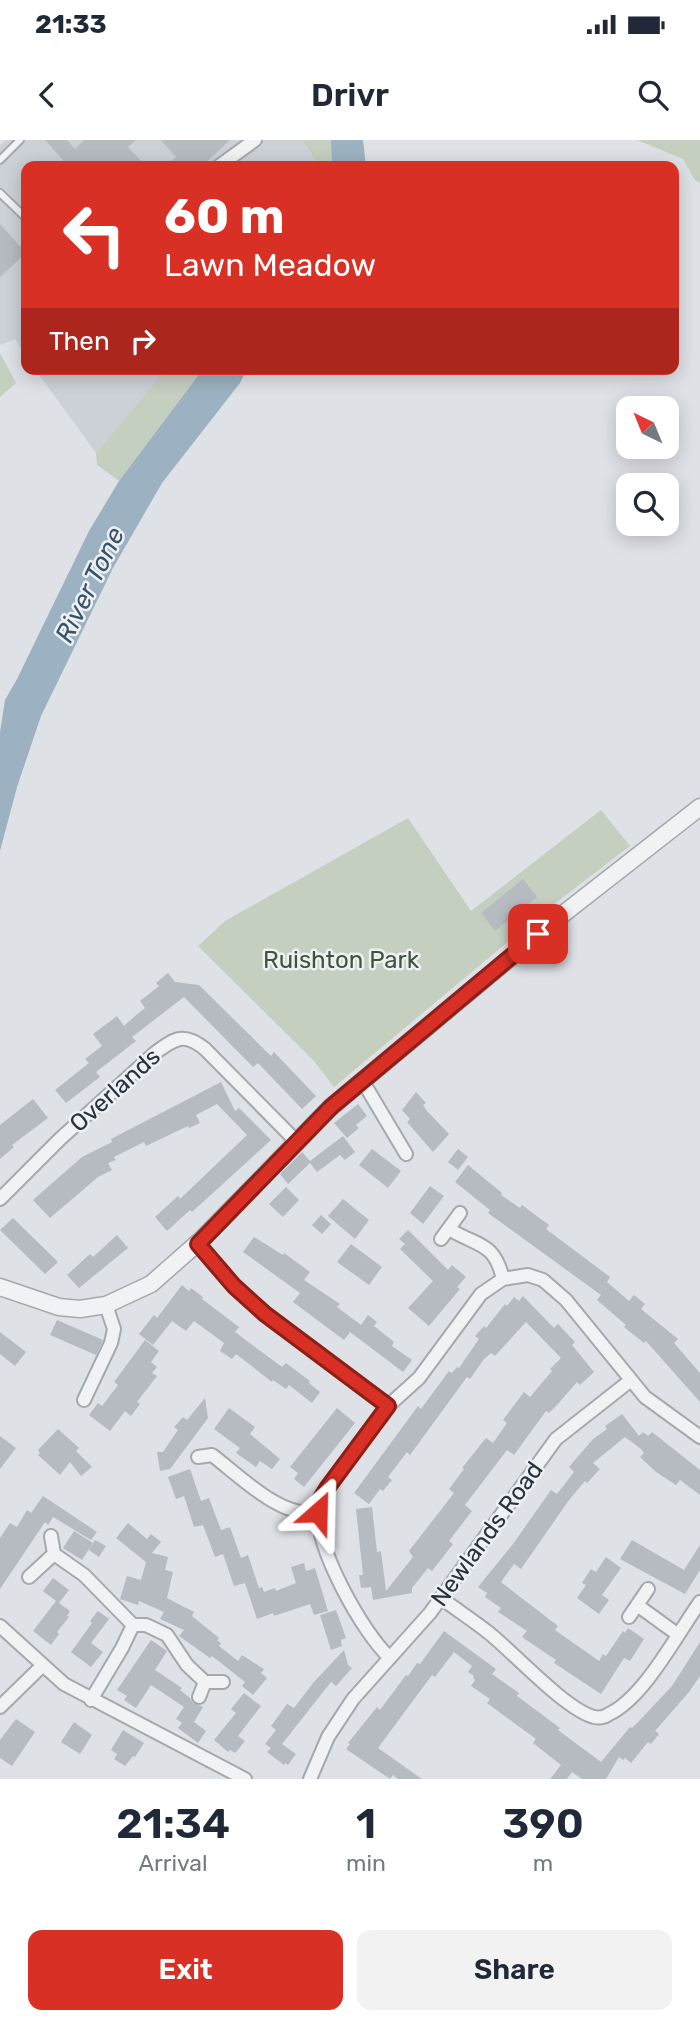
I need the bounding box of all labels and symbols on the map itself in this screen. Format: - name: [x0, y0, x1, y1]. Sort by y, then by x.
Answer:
- north arrow: [616, 396, 679, 458]
- water label: River Tone: [49, 522, 131, 648]
- pin: [508, 904, 568, 964]
- park label: Ruishton Park: [263, 946, 420, 974]
- street label: Overlands: [64, 1042, 166, 1138]
- street label: Newlands Road: [425, 1456, 549, 1612]
- position arrow: [281, 1475, 355, 1549]

